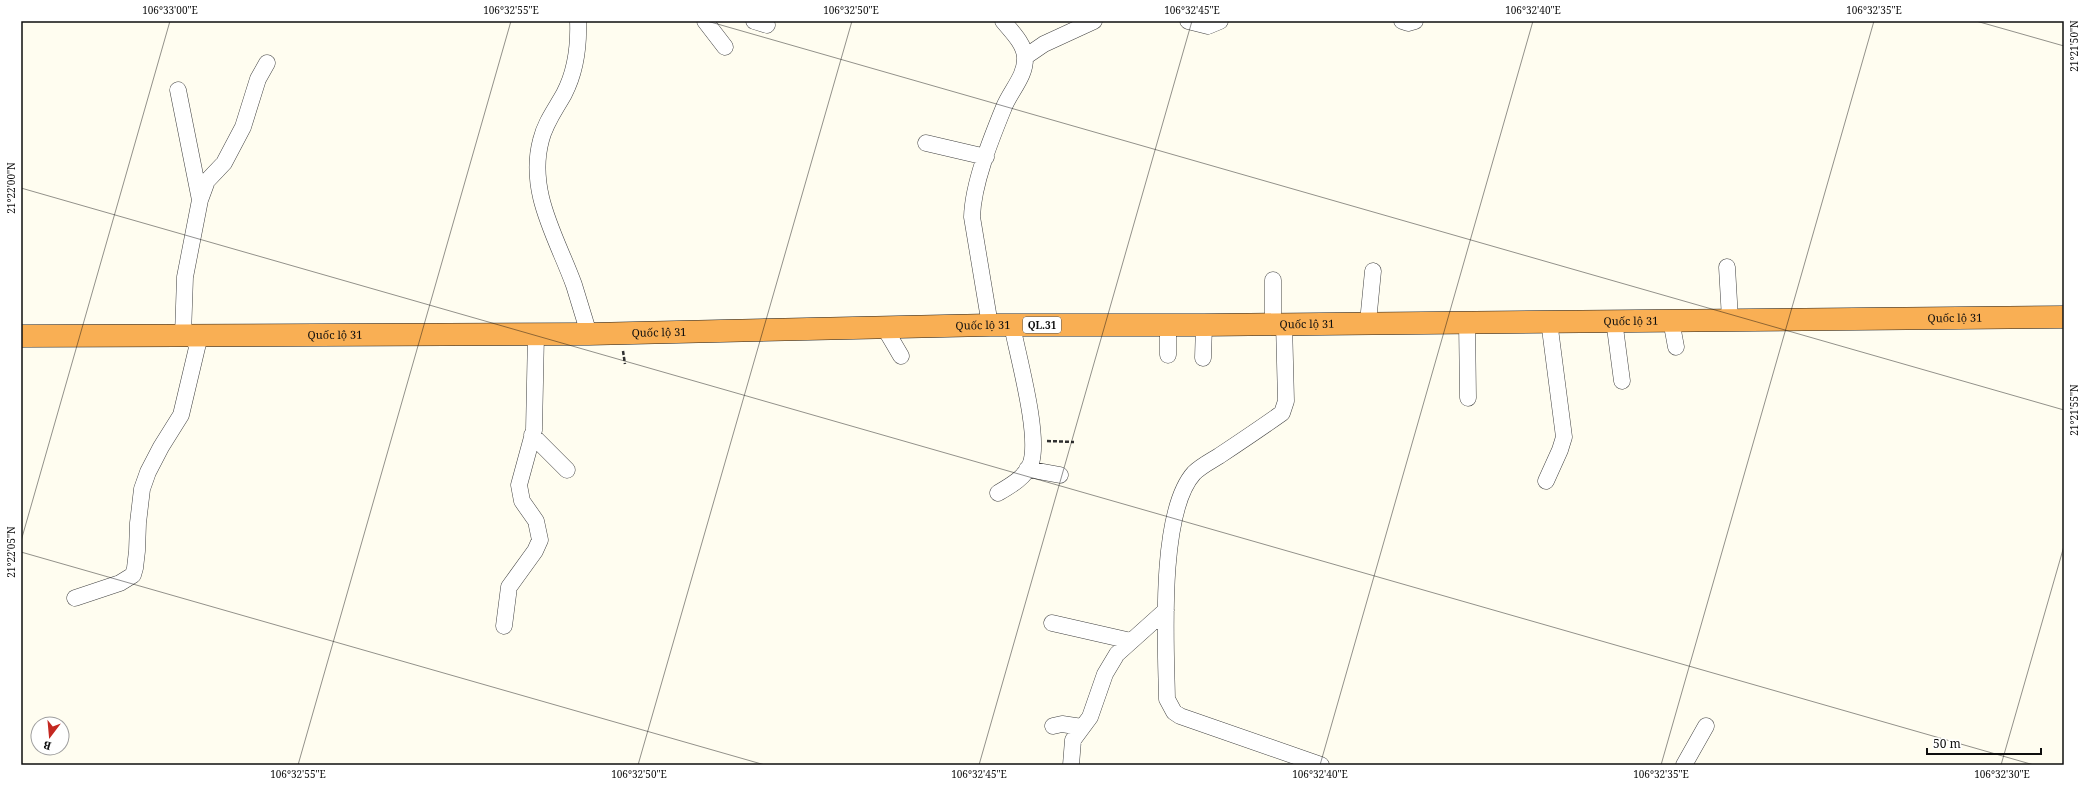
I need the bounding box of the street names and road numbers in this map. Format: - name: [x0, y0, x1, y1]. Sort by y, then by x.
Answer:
- street label: Quốc lộ 31: [1927, 310, 1982, 325]
- street label: Quốc lộ 31: [1603, 313, 1658, 328]
- street label: Quốc lộ 31: [1279, 316, 1334, 331]
- street label: Quốc lộ 31: [955, 317, 1010, 333]
- road number: QL.31: [1023, 317, 1061, 333]
- street label: Quốc lộ 31: [631, 324, 687, 340]
- street label: Quốc lộ 31: [308, 327, 362, 342]

